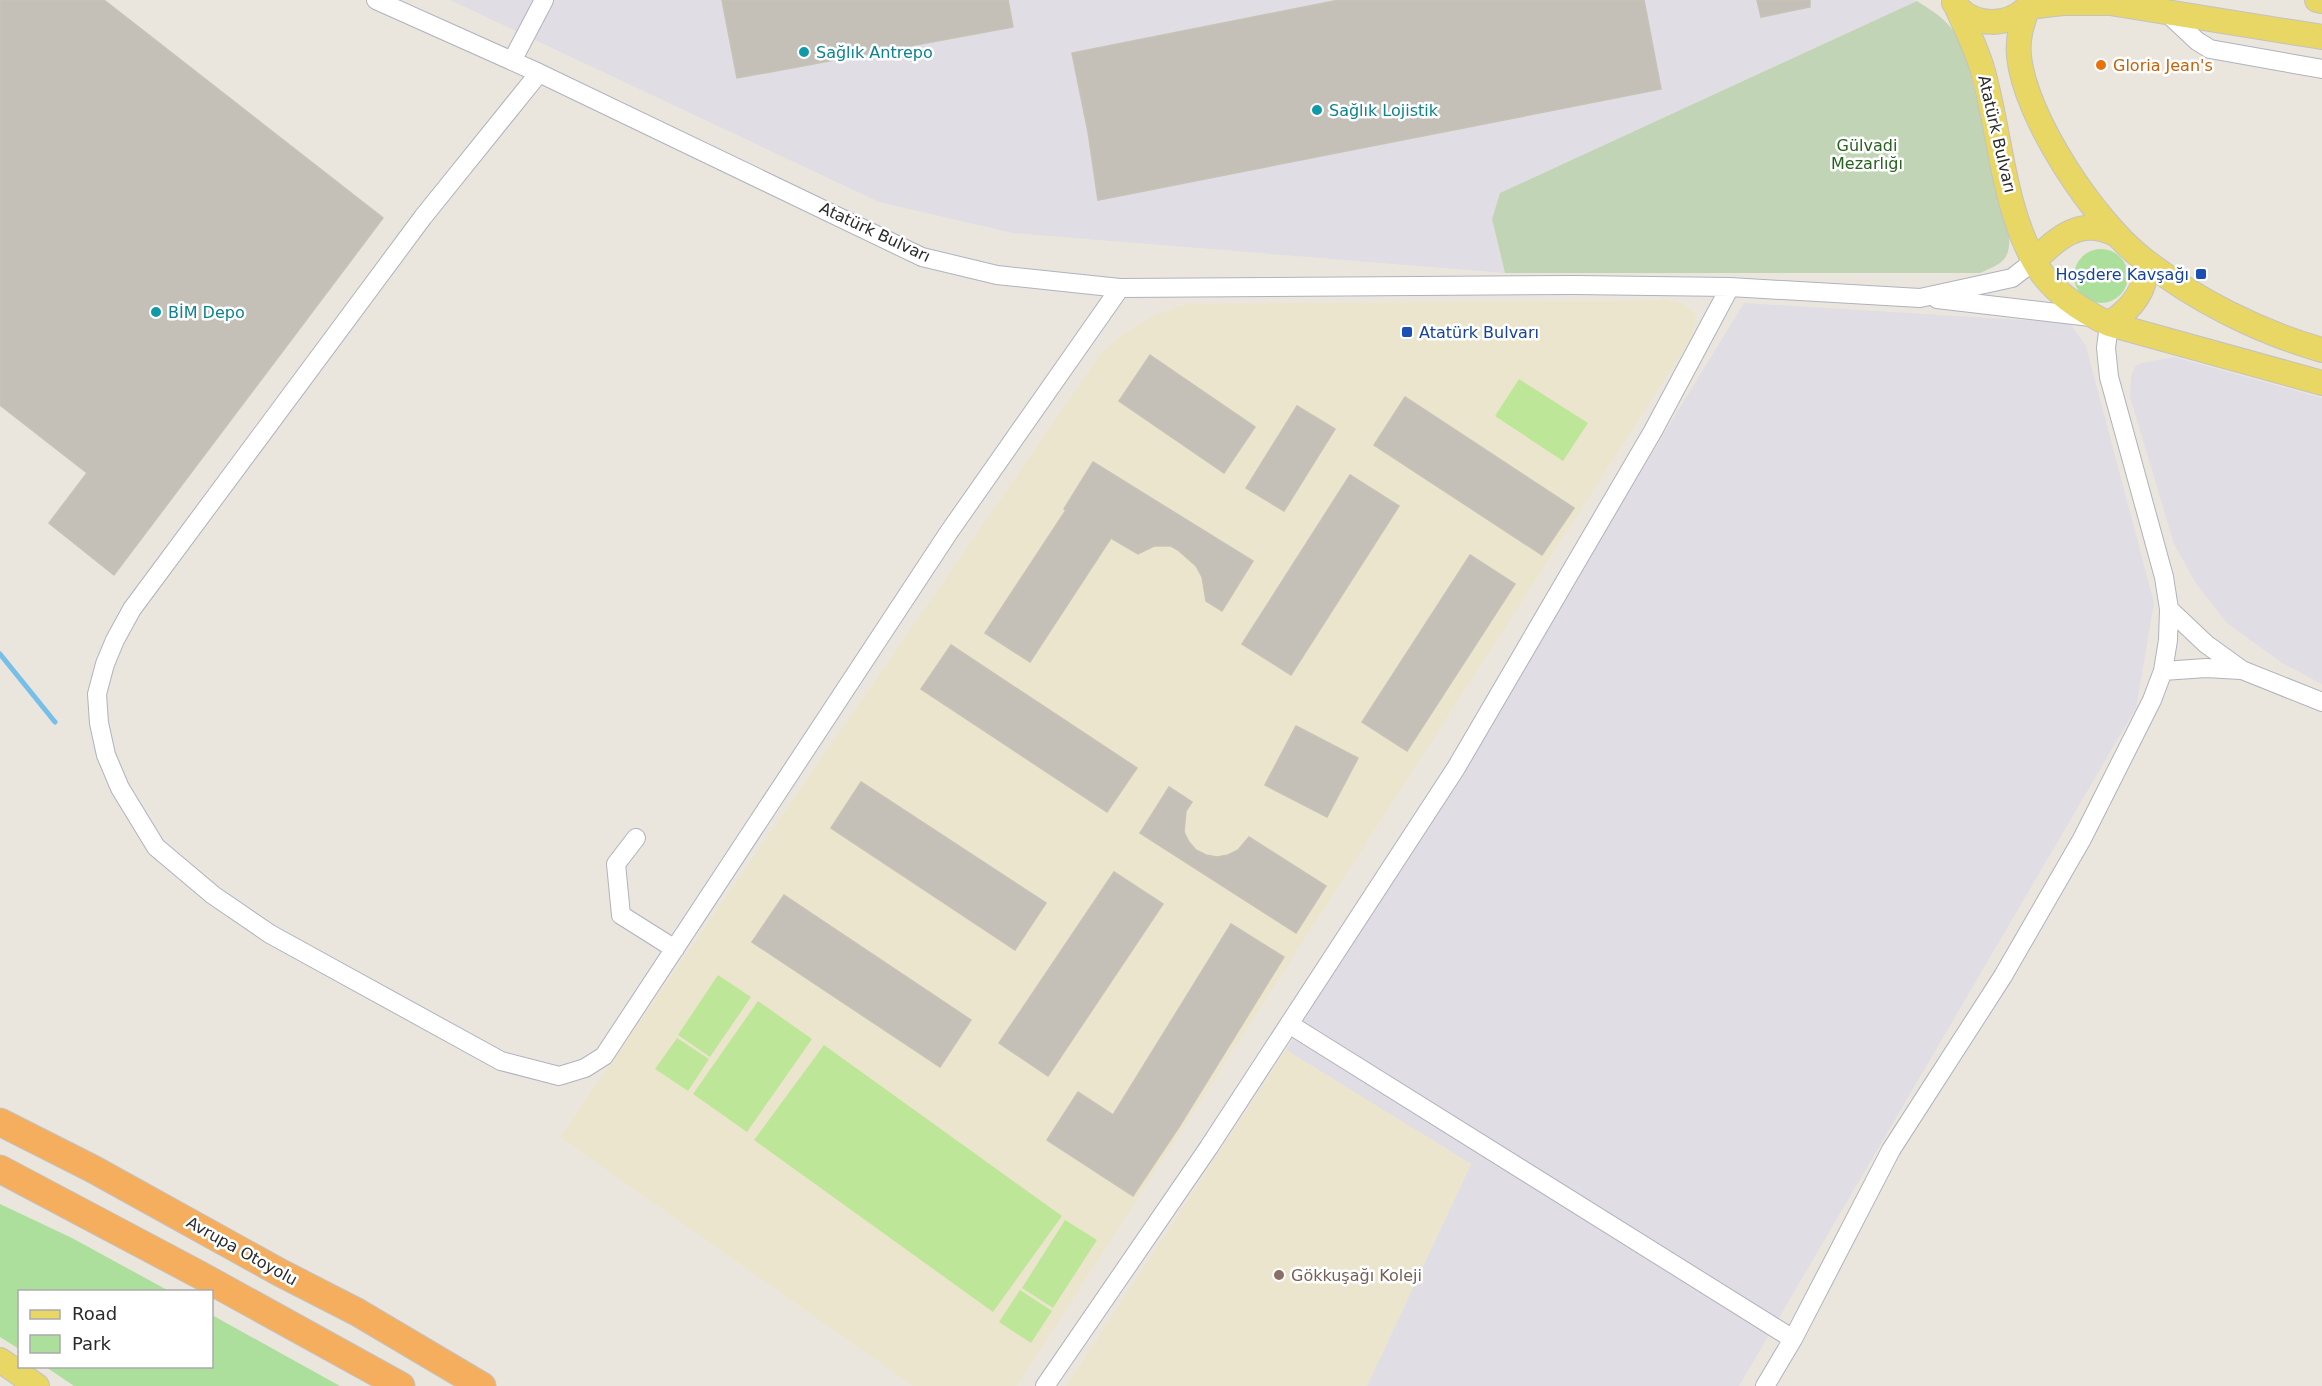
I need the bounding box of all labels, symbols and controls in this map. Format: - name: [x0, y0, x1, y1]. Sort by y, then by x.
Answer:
- place label: Sağlık Antrepo: [816, 43, 933, 62]
- marker: Sağlık Antrepo: [797, 45, 811, 59]
- place label: Gloria Jean's: [2113, 56, 2213, 75]
- marker: Gloria Jean's: [2094, 58, 2108, 72]
- street label: Atatürk Bulvarı: [1974, 73, 2020, 195]
- place label: Sağlık Lojistik: [1329, 101, 1439, 120]
- marker: Sağlık Lojistik: [1310, 103, 1324, 117]
- park label: Gülvadi Mezarlığı: [1831, 136, 1903, 173]
- street label: Atatürk Bulvarı: [817, 198, 933, 266]
- place label: Hoşdere Kavşağı: [2055, 265, 2189, 284]
- marker: Hoşdere Kavşağı: [2194, 267, 2208, 281]
- place label: BİM Depo: [168, 303, 245, 322]
- marker: BİM Depo: [149, 305, 163, 319]
- place label: Atatürk Bulvarı: [1419, 323, 1539, 342]
- marker: Atatürk Bulvarı: [1400, 325, 1414, 339]
- street label: Avrupa Otoyolu: [183, 1213, 301, 1289]
- place label: Gökkuşağı Koleji: [1291, 1266, 1422, 1285]
- marker: Gökkuşağı Koleji: [1272, 1268, 1286, 1282]
- legend: [18, 1290, 213, 1368]
- text: Road: [72, 1303, 117, 1324]
- text: Park: [72, 1333, 111, 1354]

